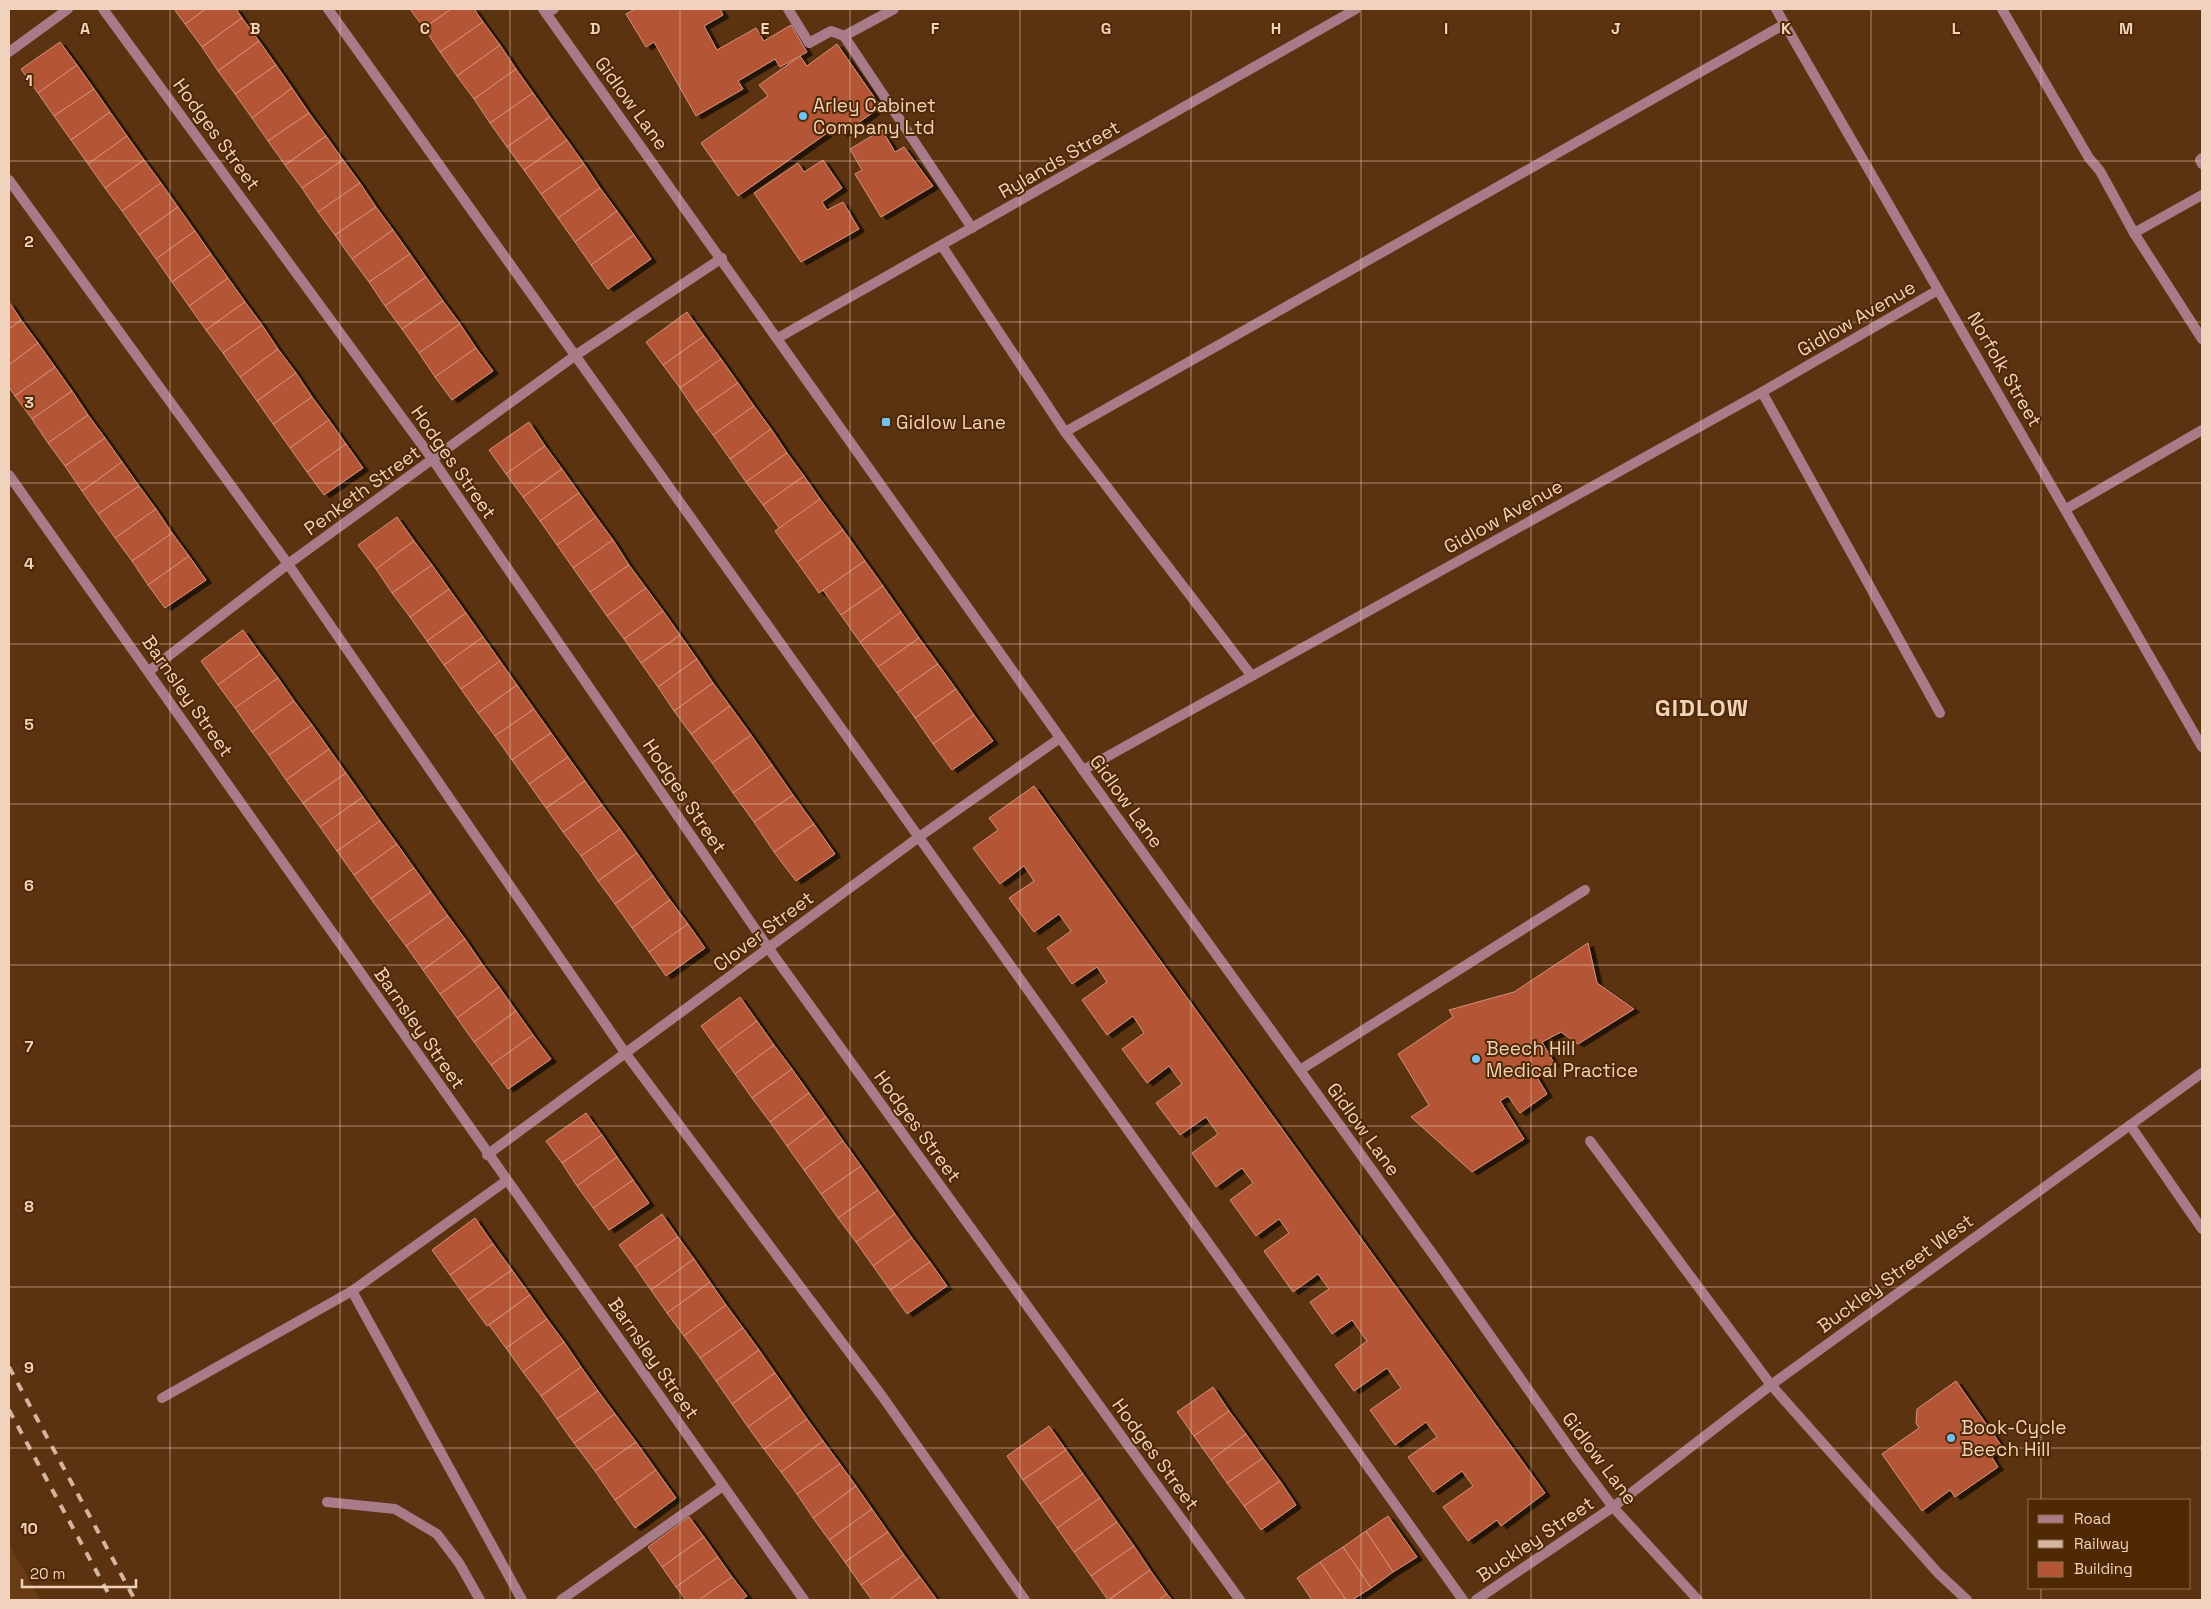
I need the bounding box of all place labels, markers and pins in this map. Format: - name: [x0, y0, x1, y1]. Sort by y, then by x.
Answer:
- place label: Arley Cabinet Company Ltd: [813, 93, 936, 140]
- marker: Arley Cabinet Company Ltd: [797, 110, 809, 122]
- place label: Gidlow Lane: [896, 410, 1006, 435]
- marker: Gidlow Lane: [880, 416, 892, 428]
- place label: Beech Hill Medical Practice: [1486, 1036, 1638, 1083]
- marker: Beech Hill Medical Practice: [1470, 1053, 1482, 1065]
- place label: Book-Cycle Beech Hill: [1961, 1415, 2066, 1462]
- marker: Book-Cycle Beech Hill: [1945, 1432, 1957, 1444]

